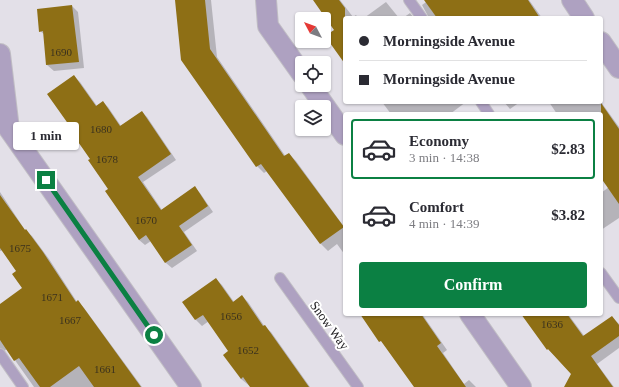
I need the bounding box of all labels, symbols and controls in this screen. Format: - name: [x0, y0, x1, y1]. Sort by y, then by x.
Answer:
- north arrow: [295, 12, 331, 48]
- map controls: [295, 12, 331, 136]
- text: Morningside Avenue: [383, 33, 515, 49]
- house number: 1690: [50, 46, 73, 58]
- button: locate: [295, 56, 331, 92]
- text: Morningside Avenue: [383, 71, 515, 87]
- button: layers: [295, 100, 331, 136]
- callout: 1 min: [13, 122, 79, 150]
- house number: 1680: [90, 123, 113, 135]
- text: 1 min: [30, 128, 62, 143]
- icon: car: [361, 131, 397, 167]
- text: Economy: [409, 133, 469, 149]
- text: $2.83: [551, 141, 585, 157]
- text: 3 min · 14:38: [409, 150, 479, 165]
- house number: 1678: [96, 153, 119, 165]
- route end: [37, 171, 55, 189]
- icon: car: [361, 197, 397, 233]
- text: Comfort: [409, 199, 464, 215]
- text: $3.82: [551, 207, 585, 223]
- house number: 1670: [135, 214, 158, 226]
- text: 4 min · 14:39: [409, 216, 479, 231]
- house number: 1675: [9, 242, 32, 254]
- button: Confirm: [359, 262, 587, 308]
- house number: 1671: [41, 291, 63, 303]
- street label: Snow Way: [307, 298, 352, 353]
- house number: 1656: [220, 310, 243, 322]
- house number: 1667: [59, 314, 82, 326]
- house number: 1636: [541, 318, 564, 330]
- route start: [145, 326, 163, 344]
- house number: 1652: [237, 344, 259, 356]
- house number: 1661: [94, 363, 116, 375]

